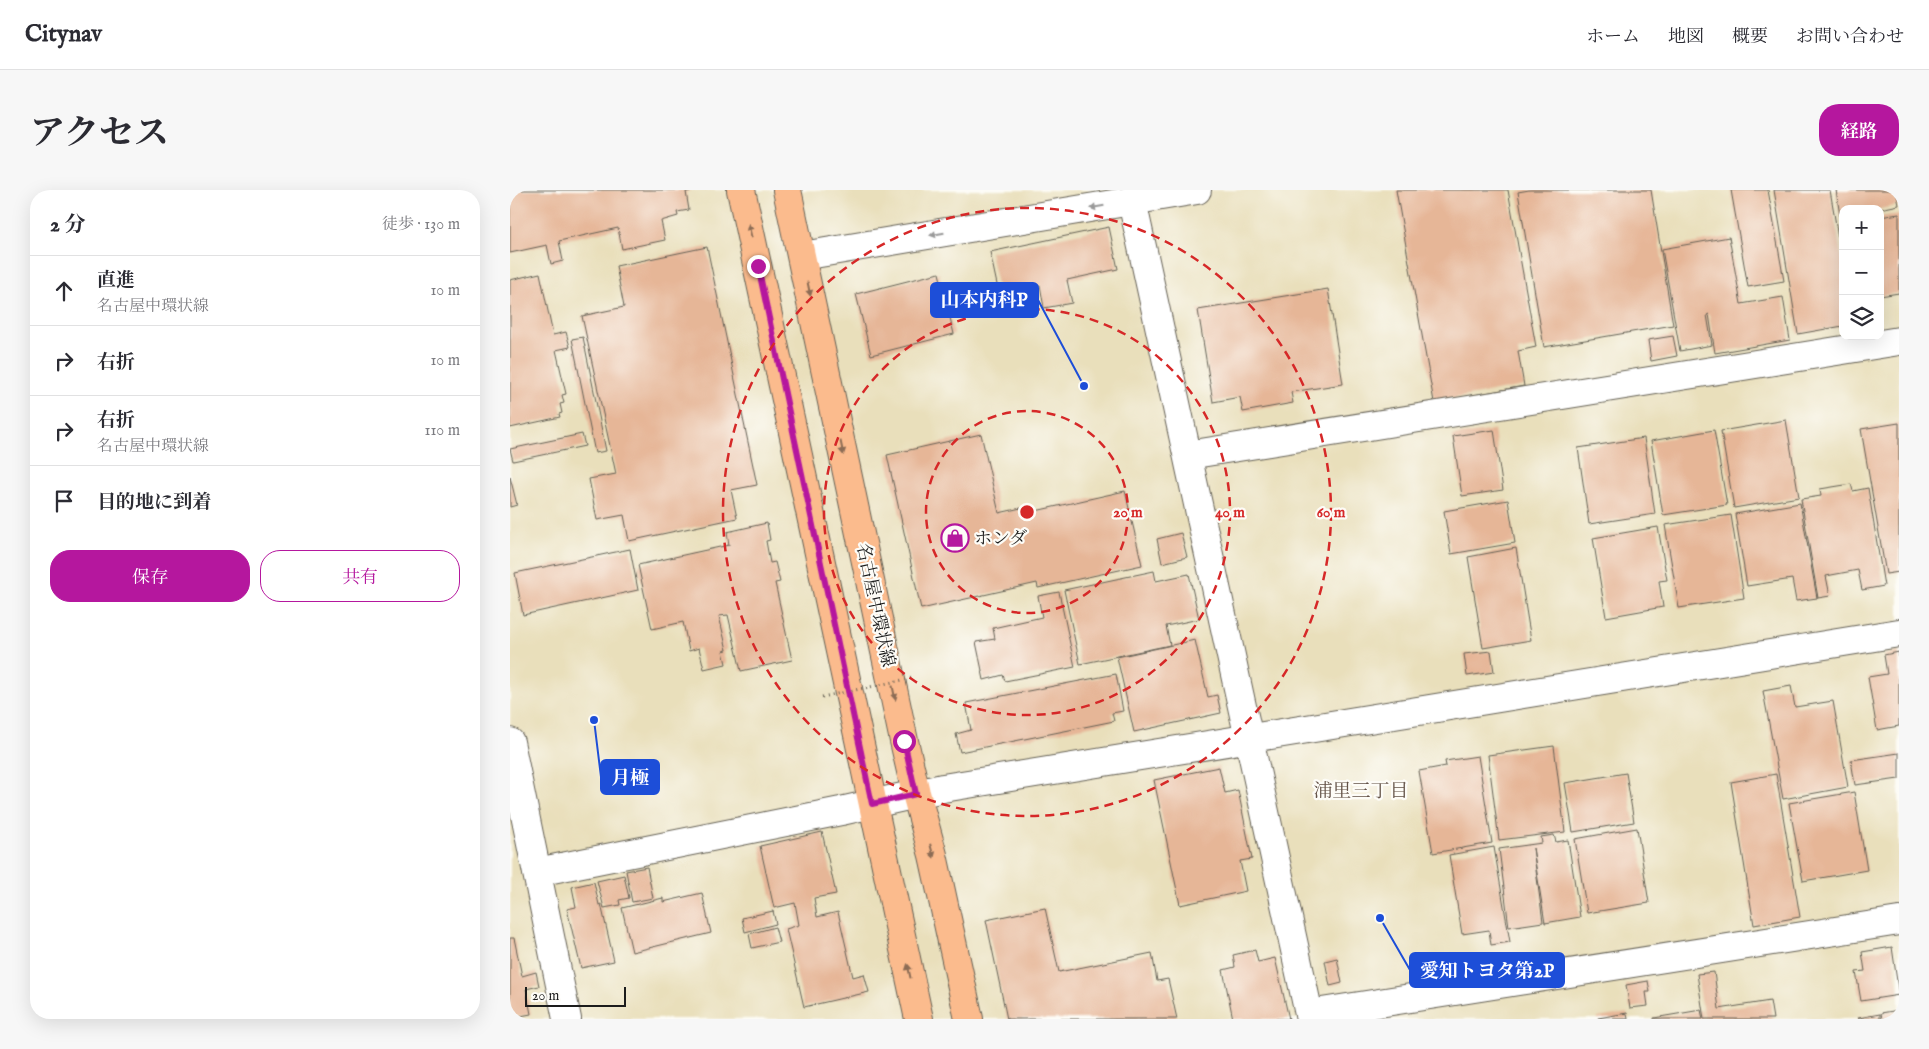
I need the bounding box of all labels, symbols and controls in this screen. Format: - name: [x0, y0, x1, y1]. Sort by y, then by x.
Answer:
- text: Citynav: [25, 19, 102, 50]
- text: ホーム: [1586, 26, 1640, 49]
- text: 地図: [1668, 26, 1704, 49]
- text: 概要: [1732, 26, 1768, 49]
- text: お問い合わせ: [1796, 26, 1904, 49]
- button: 経路: [1819, 104, 1899, 156]
- text: アクセス: [30, 112, 169, 157]
- one-way arrow: [1089, 203, 1105, 211]
- map controls: [1839, 205, 1884, 340]
- button: +: [1839, 205, 1884, 250]
- text: 2 分: [50, 212, 85, 239]
- text: 徒歩 · 130 m: [382, 215, 460, 235]
- one-way arrow: [746, 223, 754, 238]
- one-way arrow: [928, 230, 944, 238]
- button: −: [1839, 250, 1884, 295]
- route end: [747, 255, 770, 278]
- text: 直進: [97, 269, 135, 293]
- icon: ahead: [50, 277, 78, 305]
- text: 10 m: [430, 281, 460, 301]
- one-way arrow: [805, 281, 813, 297]
- callout: 山本内科P: [931, 283, 1038, 317]
- text: 山本内科P: [941, 289, 1028, 313]
- button: layers: [1839, 295, 1884, 340]
- text: 名古屋中環状線: [97, 297, 209, 317]
- icon: right: [50, 347, 78, 375]
- text: 右折: [97, 351, 135, 375]
- text: 10 m: [430, 351, 460, 371]
- text: 右折: [97, 409, 135, 433]
- icon: right: [50, 417, 78, 445]
- text: 110 m: [424, 421, 460, 441]
- text: 名古屋中環状線: [97, 437, 209, 457]
- one-way arrow: [839, 440, 847, 456]
- icon: arrive: [50, 487, 78, 515]
- text: 目的地に到着: [97, 491, 211, 515]
- centre of rings: [1018, 503, 1036, 521]
- text: 20 m: [1113, 503, 1143, 522]
- text: 40 m: [1215, 503, 1245, 522]
- text: 60 m: [1317, 503, 1346, 522]
- shop icon: ホンダ: [940, 523, 970, 553]
- place label: ホンダ: [974, 528, 1027, 551]
- street label: 名古屋中環状線: [850, 541, 899, 669]
- button: 保存: [50, 550, 250, 602]
- button: 共有: [260, 550, 460, 602]
- one-way arrow: [890, 685, 898, 700]
- route start: [893, 730, 916, 753]
- callout: 月極: [601, 760, 659, 794]
- text: 月極: [611, 767, 649, 791]
- district label: 浦里三丁目: [1313, 780, 1409, 804]
- one-way arrow: [928, 843, 936, 858]
- callout: 愛知トヨタ第2P: [1410, 953, 1564, 987]
- text: 愛知トヨタ第2P: [1420, 960, 1554, 984]
- one-way arrow: [905, 964, 913, 979]
- scale bar: [525, 984, 626, 1007]
- text: 20 m: [532, 987, 559, 1005]

